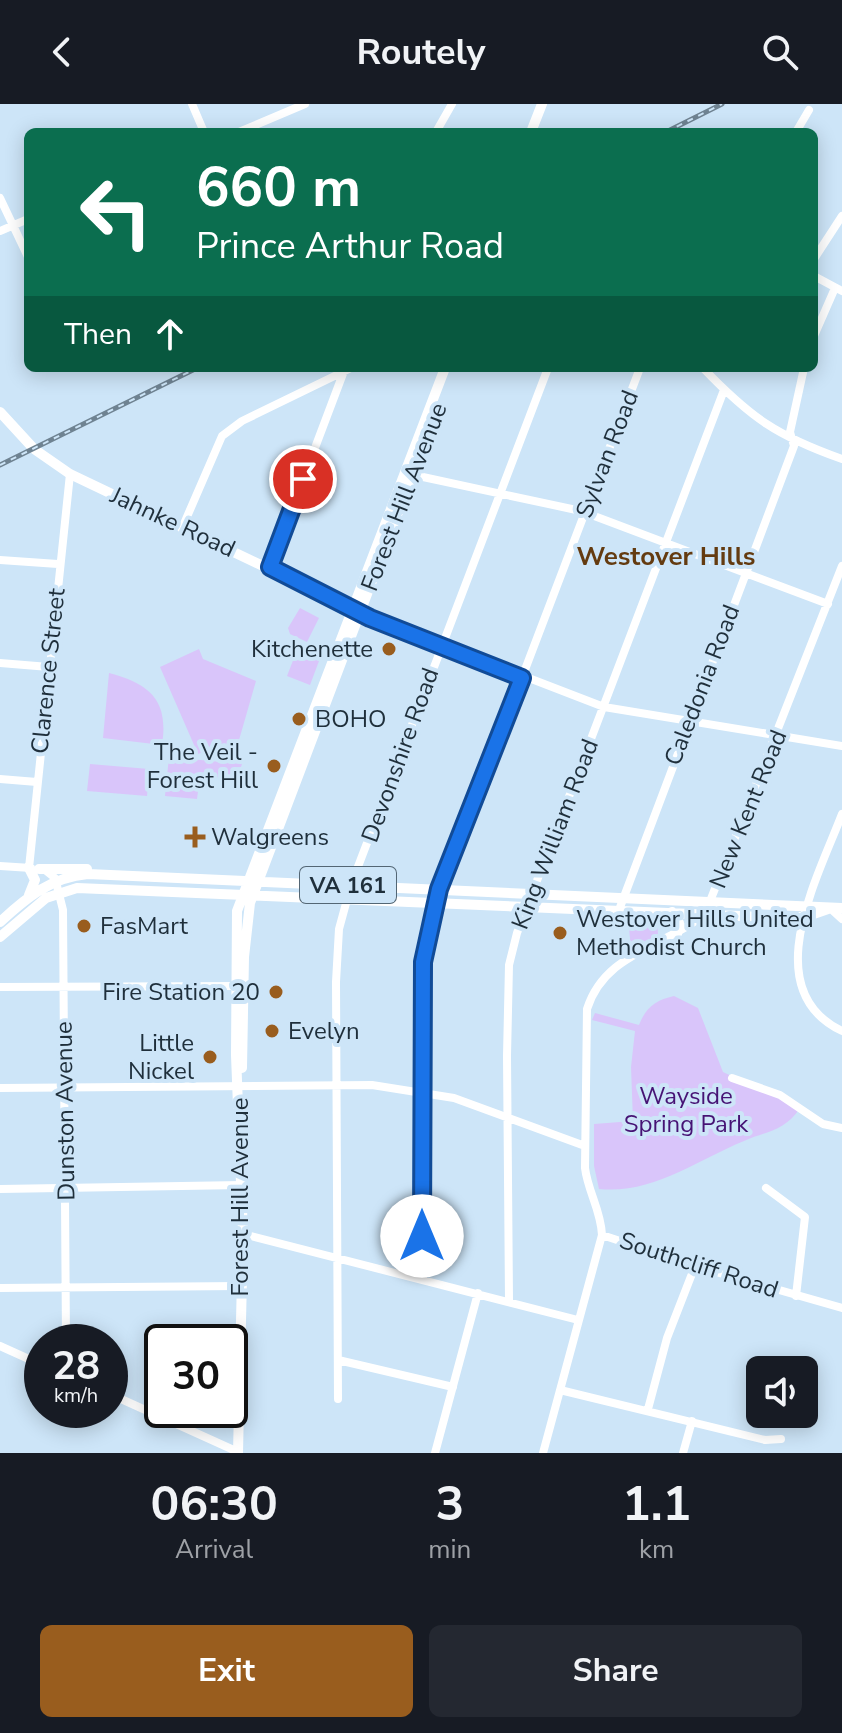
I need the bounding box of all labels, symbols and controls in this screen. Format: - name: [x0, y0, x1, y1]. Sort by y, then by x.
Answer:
- text: Routely: [357, 28, 485, 77]
- icon: back: [40, 30, 84, 74]
- icon: search: [758, 30, 802, 74]
- text: 660 m: [196, 149, 361, 226]
- icon: left: [64, 160, 168, 264]
- text: Prince Arthur Road: [196, 222, 504, 271]
- icon: ahead: [148, 312, 192, 356]
- text: Then: [64, 314, 132, 355]
- street label: Sylvan Road: [568, 386, 646, 522]
- street label: Forest Hill Avenue: [353, 398, 455, 596]
- pin: [269, 445, 337, 513]
- icon: arrive: [281, 457, 325, 501]
- street label: Jahnke Road: [105, 479, 241, 565]
- district label: Westover Hills: [576, 539, 756, 574]
- street label: Clarence Street: [23, 586, 73, 755]
- street label: Caledonia Road: [657, 600, 747, 770]
- place label: Kitchenette: [251, 633, 373, 665]
- marker: Kitchenette: [380, 640, 398, 658]
- street label: Devonshire Road: [354, 663, 446, 847]
- place label: BOHO: [315, 703, 386, 735]
- marker: BOHO: [290, 710, 308, 728]
- street label: New Kent Road: [702, 725, 794, 893]
- street label: King William Road: [504, 734, 606, 934]
- place label: The Veil - Forest Hill: [147, 736, 258, 796]
- marker: The Veil - Forest Hill: [265, 757, 283, 775]
- place label: Walgreens: [211, 821, 329, 853]
- marker: Walgreens: [186, 828, 204, 846]
- road number: VA 161: [300, 867, 396, 903]
- place label: Westover Hills United Methodist Church: [576, 903, 814, 963]
- place label: FasMart: [100, 910, 188, 942]
- marker: FasMart: [75, 917, 93, 935]
- marker: Westover Hills United Methodist Church: [551, 924, 569, 942]
- place label: Fire Station 20: [102, 976, 260, 1008]
- marker: Fire Station 20: [267, 983, 285, 1001]
- place label: Evelyn: [288, 1015, 360, 1047]
- street label: Dunston Avenue: [47, 1021, 83, 1201]
- marker: Evelyn: [263, 1022, 281, 1040]
- place label: Little Nickel: [128, 1027, 194, 1087]
- marker: Little Nickel: [201, 1048, 219, 1066]
- park label: Wayside Spring Park: [624, 1080, 749, 1140]
- street label: Forest Hill Avenue: [224, 1097, 256, 1297]
- position arrow: [380, 1194, 464, 1278]
- street label: Southcliff Road: [616, 1224, 782, 1306]
- speed limit sign: 30: [144, 1324, 248, 1428]
- text: 28: [52, 1339, 100, 1393]
- map controls: [746, 1356, 818, 1428]
- button: sound: [746, 1356, 818, 1428]
- text: km/h: [54, 1382, 98, 1409]
- text: 06:30: [151, 1471, 278, 1537]
- text: 3: [435, 1471, 464, 1537]
- text: 1.1: [622, 1471, 691, 1537]
- text: Arrival: [175, 1532, 253, 1567]
- text: min: [428, 1532, 471, 1567]
- text: km: [639, 1532, 674, 1567]
- button: Exit: [40, 1625, 413, 1717]
- button: Share: [429, 1625, 802, 1717]

